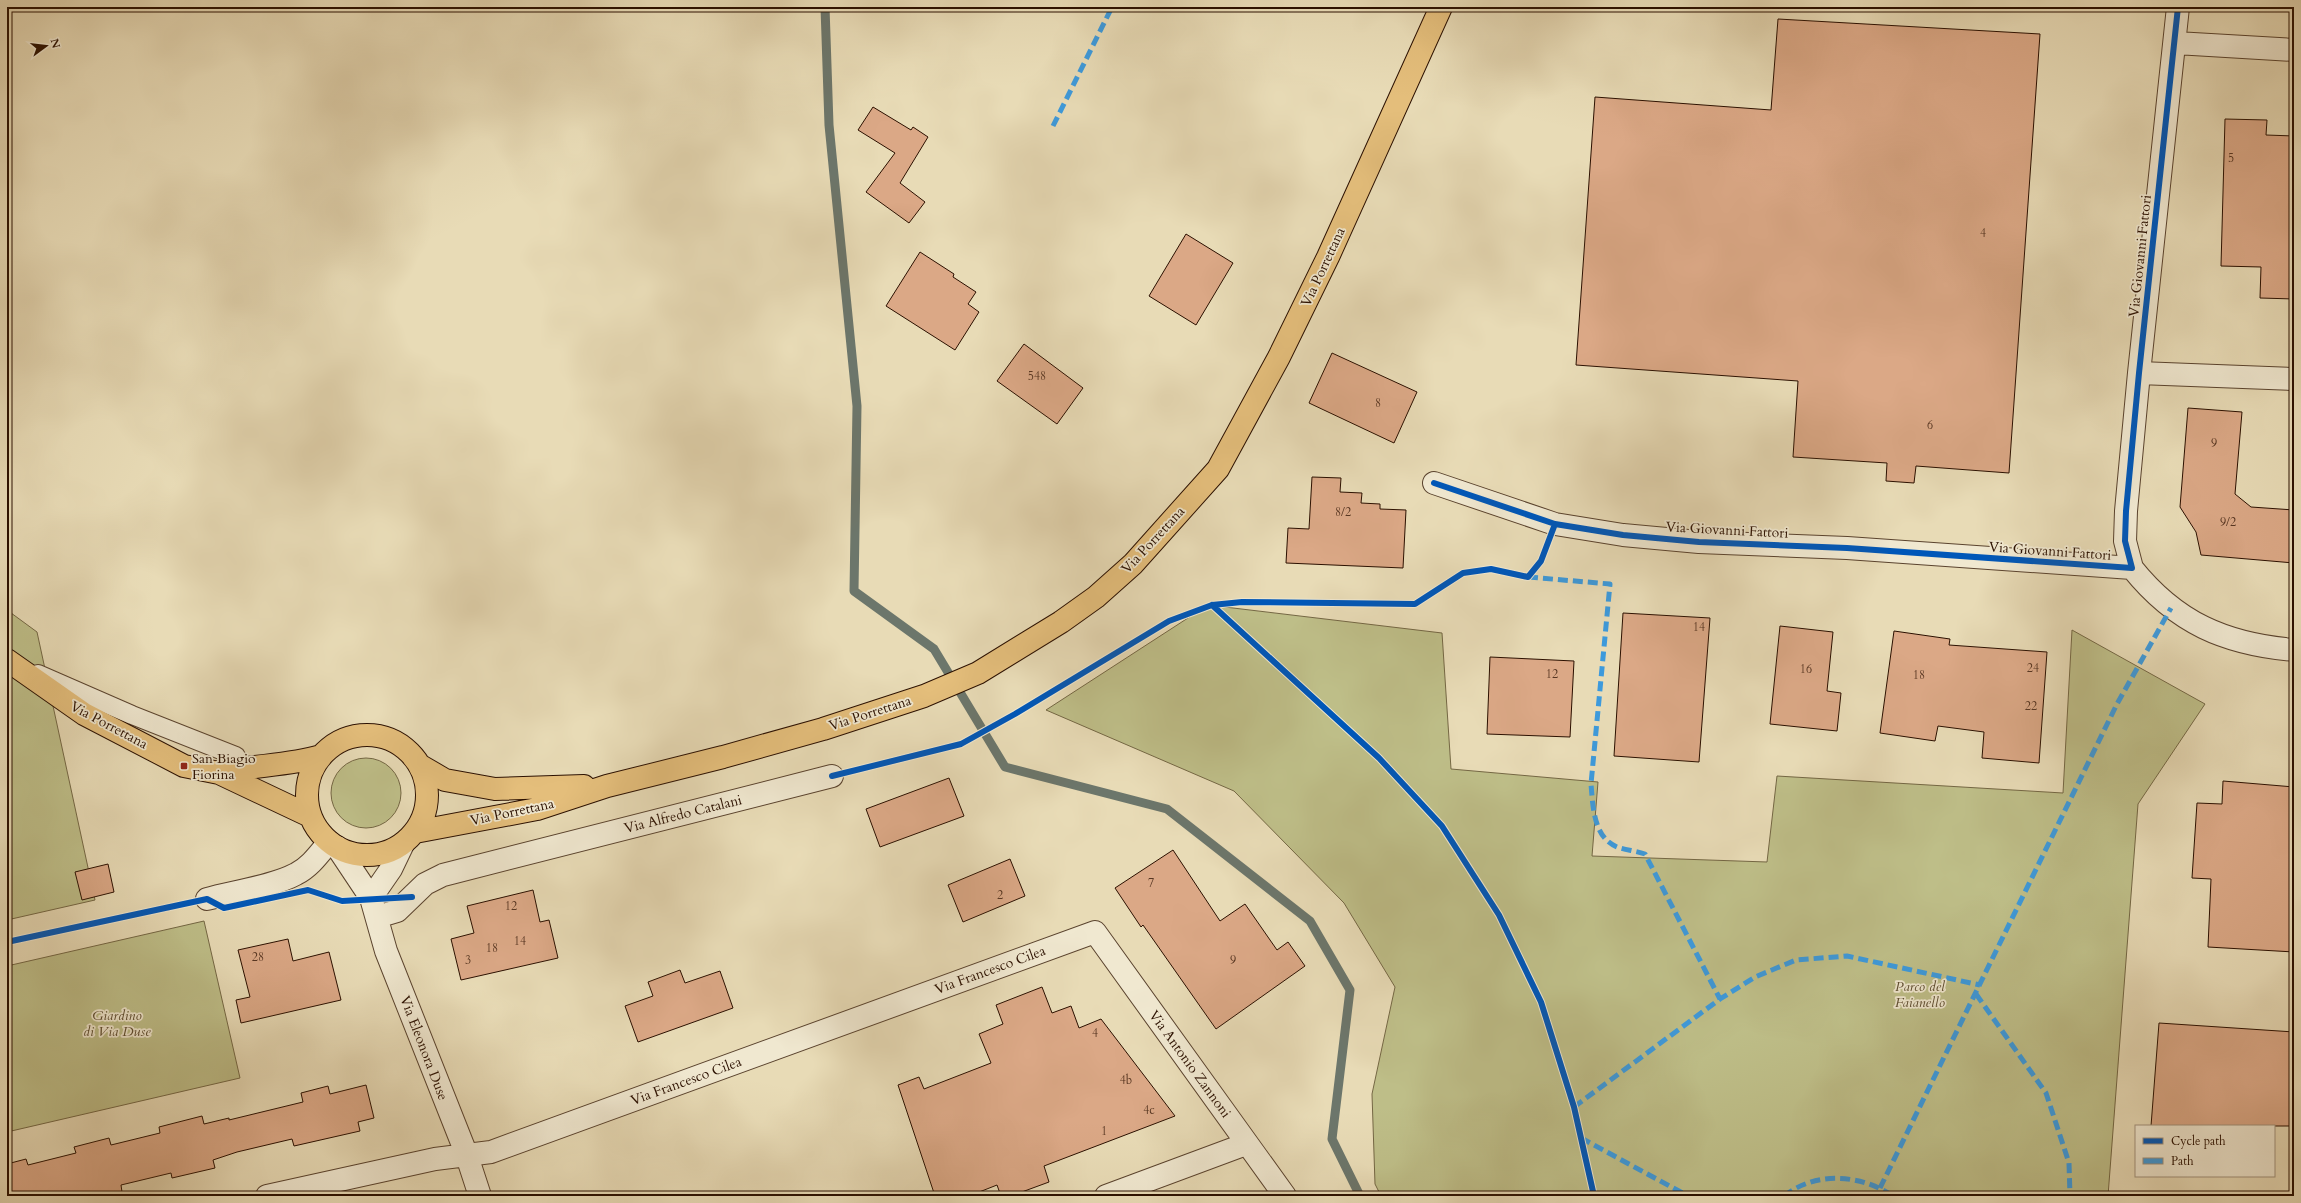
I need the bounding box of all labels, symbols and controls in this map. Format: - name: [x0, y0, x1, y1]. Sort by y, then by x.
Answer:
- north arrow: [26, 26, 66, 66]
- text: N: [47, 37, 64, 51]
- house number: 5: [2228, 150, 2234, 166]
- street label: Via Giovanni Fattori: [2124, 194, 2156, 318]
- street label: Via Porrettana: [1296, 224, 1350, 310]
- house number: 4: [1980, 225, 1986, 241]
- house number: 548: [1028, 368, 1046, 384]
- house number: 8: [1375, 395, 1381, 411]
- house number: 6: [1927, 417, 1933, 433]
- house number: 9: [2211, 435, 2217, 451]
- street label: Via Porrettana: [1117, 502, 1189, 578]
- house number: 8/2: [1335, 504, 1351, 520]
- house number: 9/2: [2220, 514, 2236, 530]
- street label: Via Giovanni Fattori: [1665, 517, 1789, 543]
- street label: Via Giovanni Fattori: [1988, 537, 2112, 565]
- house number: 14: [1693, 619, 1705, 635]
- house number: 24: [2027, 660, 2039, 676]
- house number: 16: [1800, 661, 1812, 677]
- house number: 12: [1546, 666, 1558, 682]
- house number: 18: [1913, 667, 1925, 683]
- street label: Via Porrettana: [826, 691, 914, 735]
- street label: Via Porrettana: [67, 697, 151, 753]
- house number: 22: [2025, 698, 2037, 714]
- place label: San Biagio Fiorina: [192, 749, 256, 784]
- marker: San Biagio Fiorina: [179, 761, 189, 771]
- street label: Via Alfredo Catalani: [622, 790, 744, 838]
- street label: Via Porrettana: [468, 794, 556, 830]
- house number: 7: [1148, 875, 1154, 891]
- house number: 2: [997, 887, 1003, 903]
- house number: 12: [505, 898, 517, 914]
- house number: 14: [514, 933, 526, 949]
- house number: 18: [486, 940, 498, 956]
- street label: Via Francesco Cilea: [932, 941, 1048, 999]
- house number: 28: [252, 949, 264, 965]
- house number: 3: [465, 952, 471, 968]
- house number: 9: [1230, 952, 1236, 968]
- park label: Parco del Faianello: [1895, 977, 1946, 1012]
- street label: Via Eleonora Duse: [395, 993, 453, 1103]
- park label: Giardino di Via Duse: [83, 1006, 151, 1041]
- street label: Via Antonio Zannoni: [1145, 1006, 1236, 1122]
- house number: 4: [1092, 1025, 1098, 1041]
- street label: Via Francesco Cilea: [628, 1052, 744, 1110]
- house number: 4b: [1120, 1072, 1132, 1088]
- house number: 4c: [1143, 1102, 1155, 1118]
- house number: 1: [1101, 1123, 1107, 1139]
- legend: [2135, 1125, 2275, 1177]
- text: Cycle path: [2171, 1133, 2226, 1149]
- text: Path: [2171, 1153, 2194, 1169]

